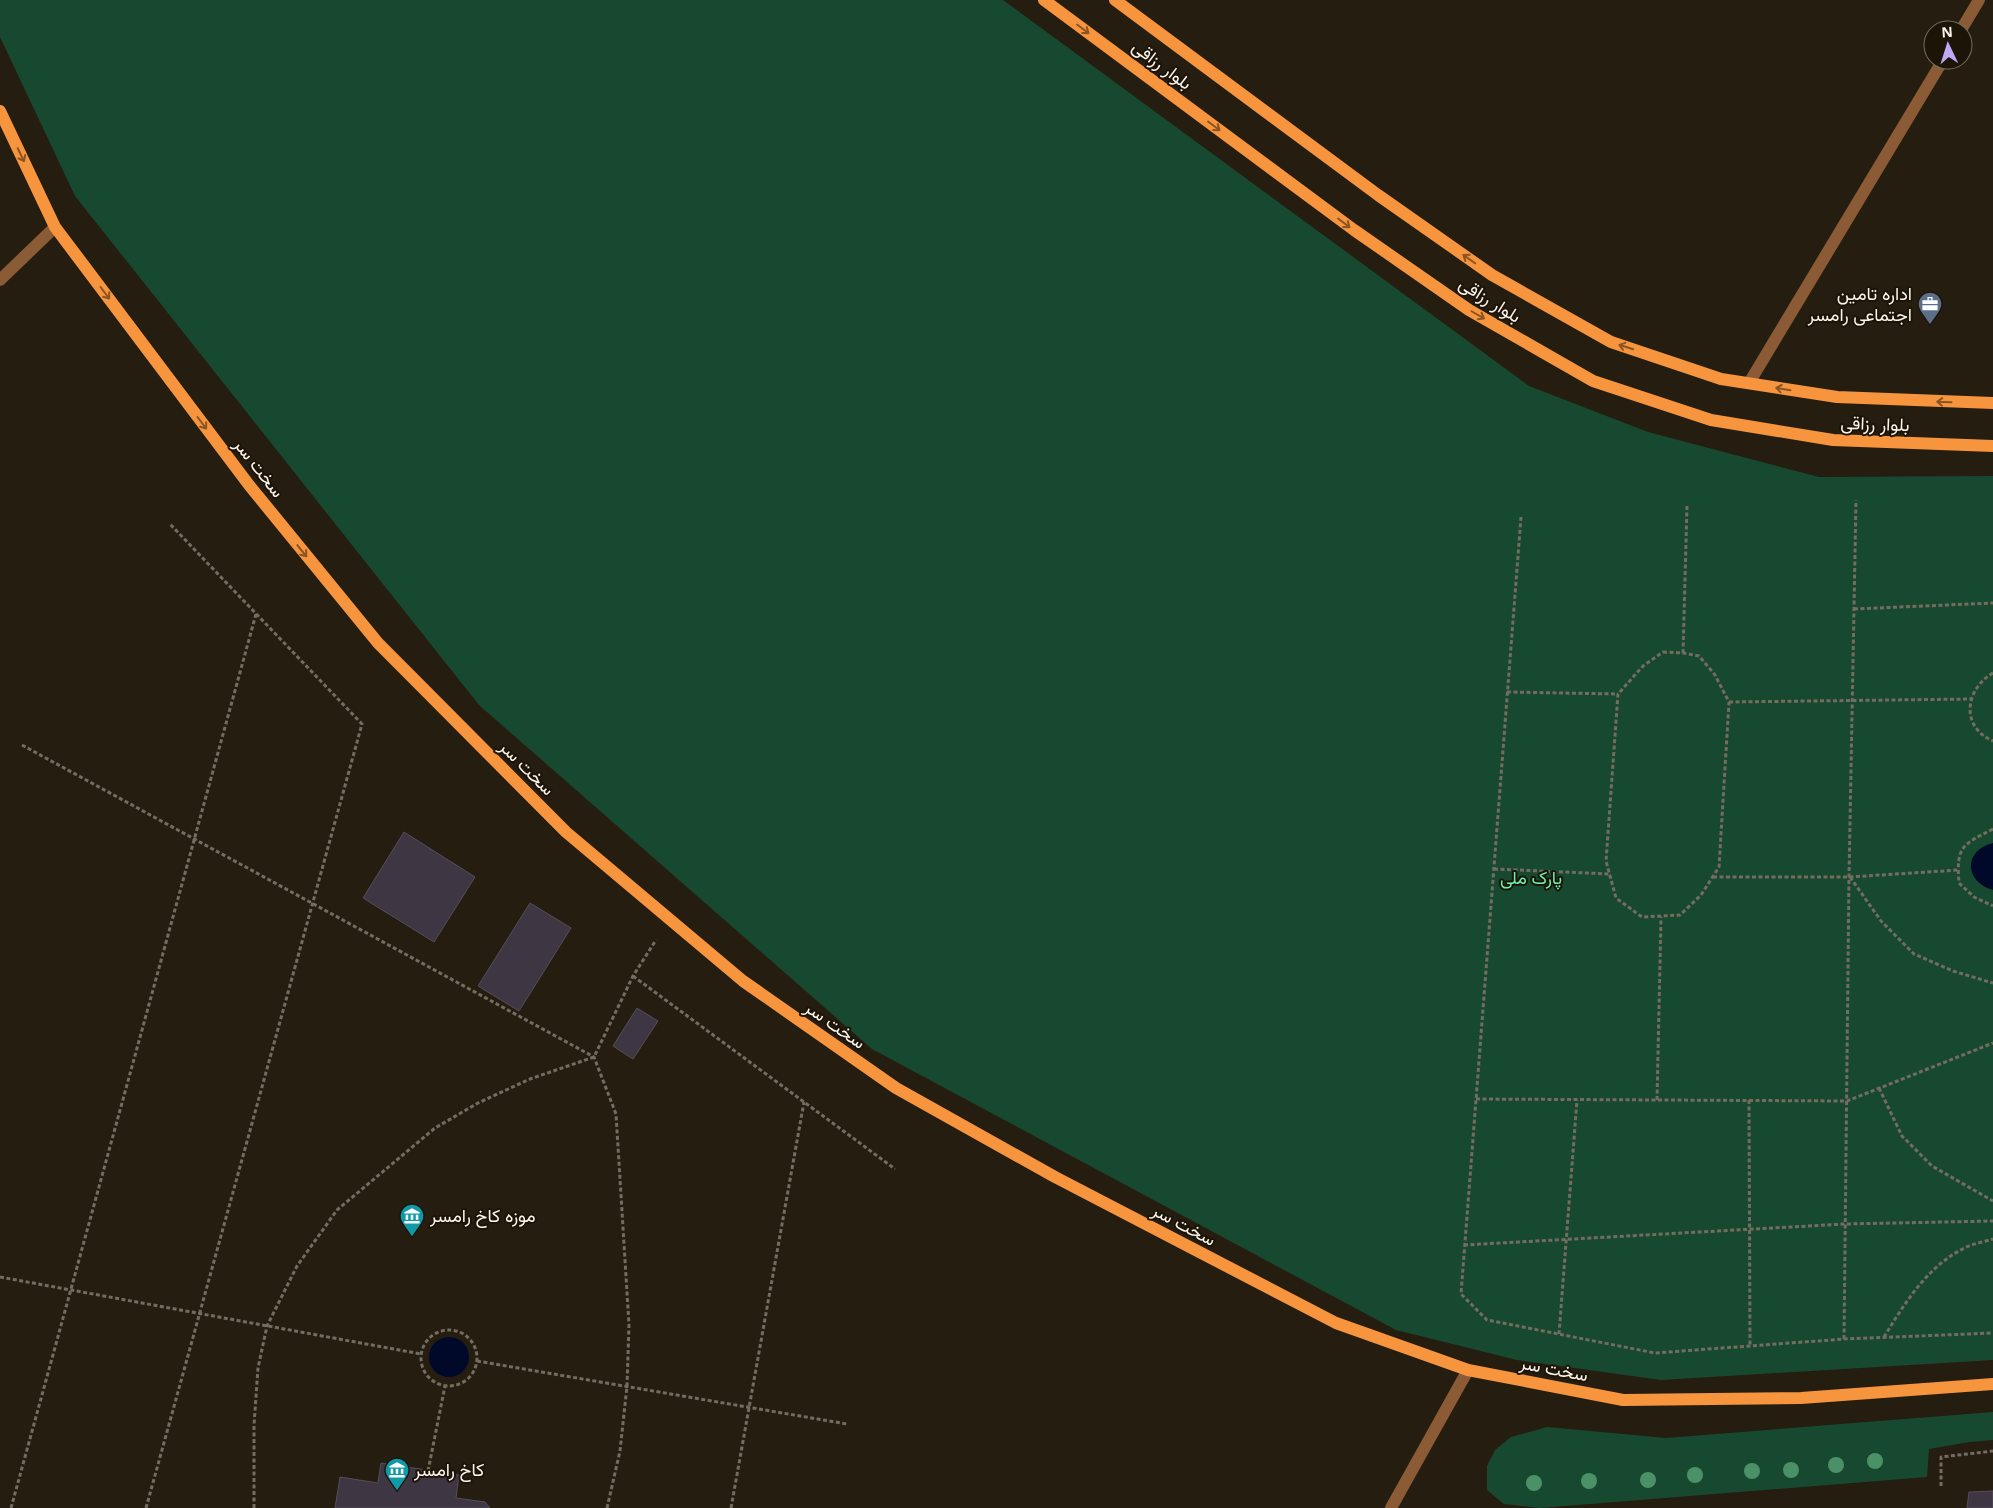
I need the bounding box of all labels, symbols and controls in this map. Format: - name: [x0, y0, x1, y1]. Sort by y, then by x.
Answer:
- north arrow: [1923, 20, 1973, 70]
- text: N: [1941, 22, 1953, 41]
- one-way arrow: [1076, 24, 1090, 34]
- street label: بلوار رزاقی: [1128, 34, 1197, 95]
- one-way arrow: [1207, 121, 1221, 131]
- one-way arrow: [17, 147, 26, 162]
- one-way arrow: [1337, 217, 1350, 228]
- one-way arrow: [1463, 254, 1477, 264]
- street label: بلوار رزاقی: [1455, 271, 1526, 328]
- place label: اداره تامین اجتماعی رامسر: [1807, 281, 1912, 326]
- one-way arrow: [100, 286, 110, 300]
- office icon: اداره تامین اجتماعی رامسر: [1917, 291, 1943, 325]
- one-way arrow: [1470, 310, 1485, 320]
- one-way arrow: [1619, 342, 1634, 351]
- one-way arrow: [1775, 383, 1791, 393]
- one-way arrow: [1937, 397, 1953, 406]
- street label: بلوار رزاقی: [1840, 410, 1910, 436]
- one-way arrow: [197, 416, 208, 429]
- street label: سخت سر: [228, 432, 290, 502]
- one-way arrow: [297, 544, 308, 557]
- street label: سخت سر: [494, 734, 561, 800]
- park label: پارک ملی: [1500, 865, 1562, 890]
- street label: سخت سر: [800, 994, 871, 1054]
- street label: سخت سر: [1147, 1197, 1221, 1251]
- museum icon: موزه کاخ رامسر: [399, 1203, 425, 1237]
- place label: موزه کاخ رامسر: [429, 1203, 536, 1228]
- street label: سخت سر: [1517, 1349, 1590, 1386]
- museum icon: کاخ رامسر: [384, 1457, 410, 1491]
- place label: کاخ رامسر: [413, 1457, 484, 1482]

